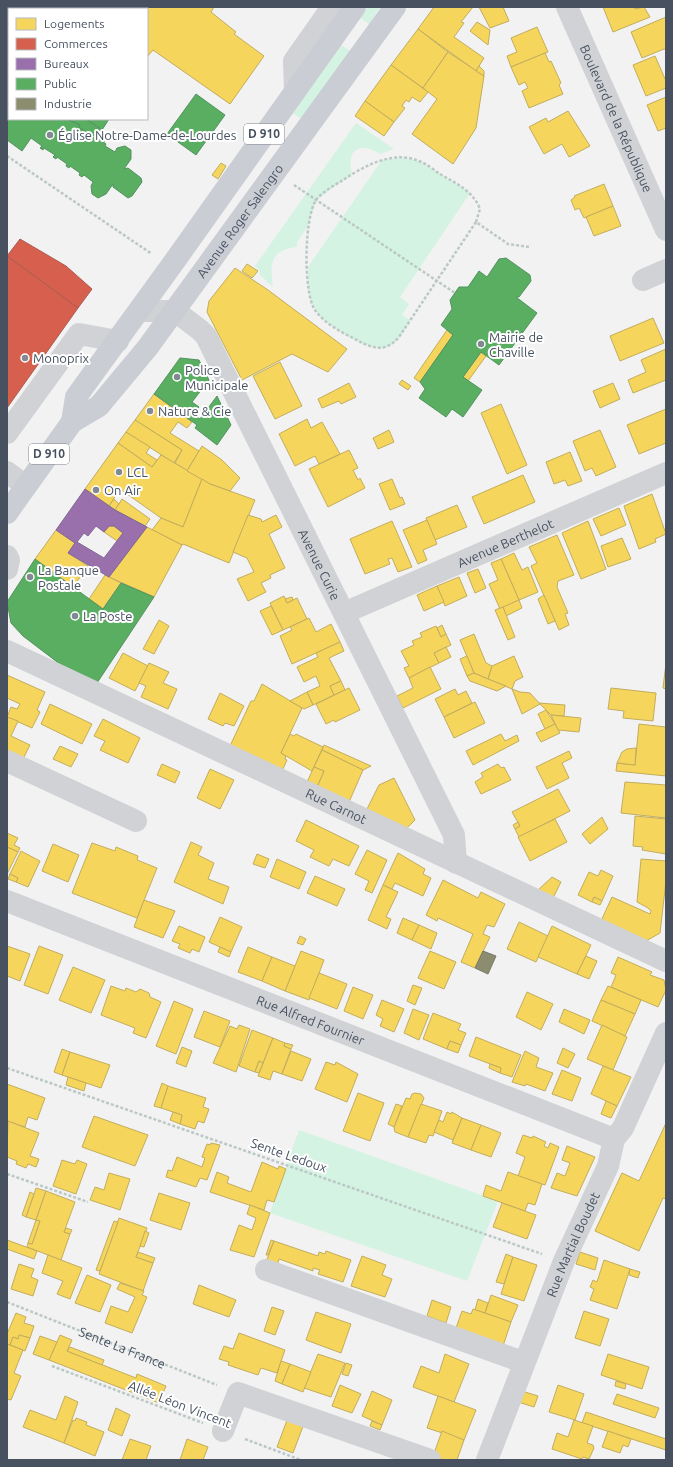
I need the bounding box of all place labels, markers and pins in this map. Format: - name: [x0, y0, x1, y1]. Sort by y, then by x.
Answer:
- place label: Église Notre-Dame-de-Lourdes: [58, 127, 237, 142]
- marker: Église Notre-Dame-de-Lourdes: [45, 130, 55, 140]
- place label: Mairie de Chaville: [489, 330, 543, 359]
- marker: Mairie de Chaville: [476, 339, 486, 349]
- place label: Monoprix: [33, 351, 90, 365]
- marker: Monoprix: [20, 353, 30, 363]
- place label: Police Municipale: [185, 363, 248, 392]
- marker: Police Municipale: [172, 372, 182, 382]
- place label: Nature & Cie: [158, 404, 231, 418]
- marker: Nature & Cie: [145, 406, 155, 416]
- place label: LCL: [127, 465, 148, 479]
- marker: LCL: [114, 467, 124, 477]
- place label: On Air: [104, 483, 141, 497]
- marker: On Air: [91, 485, 101, 495]
- place label: La Banque Postale: [38, 563, 99, 592]
- marker: La Banque Postale: [25, 572, 35, 582]
- place label: La Poste: [83, 609, 132, 623]
- marker: La Poste: [70, 611, 80, 621]

